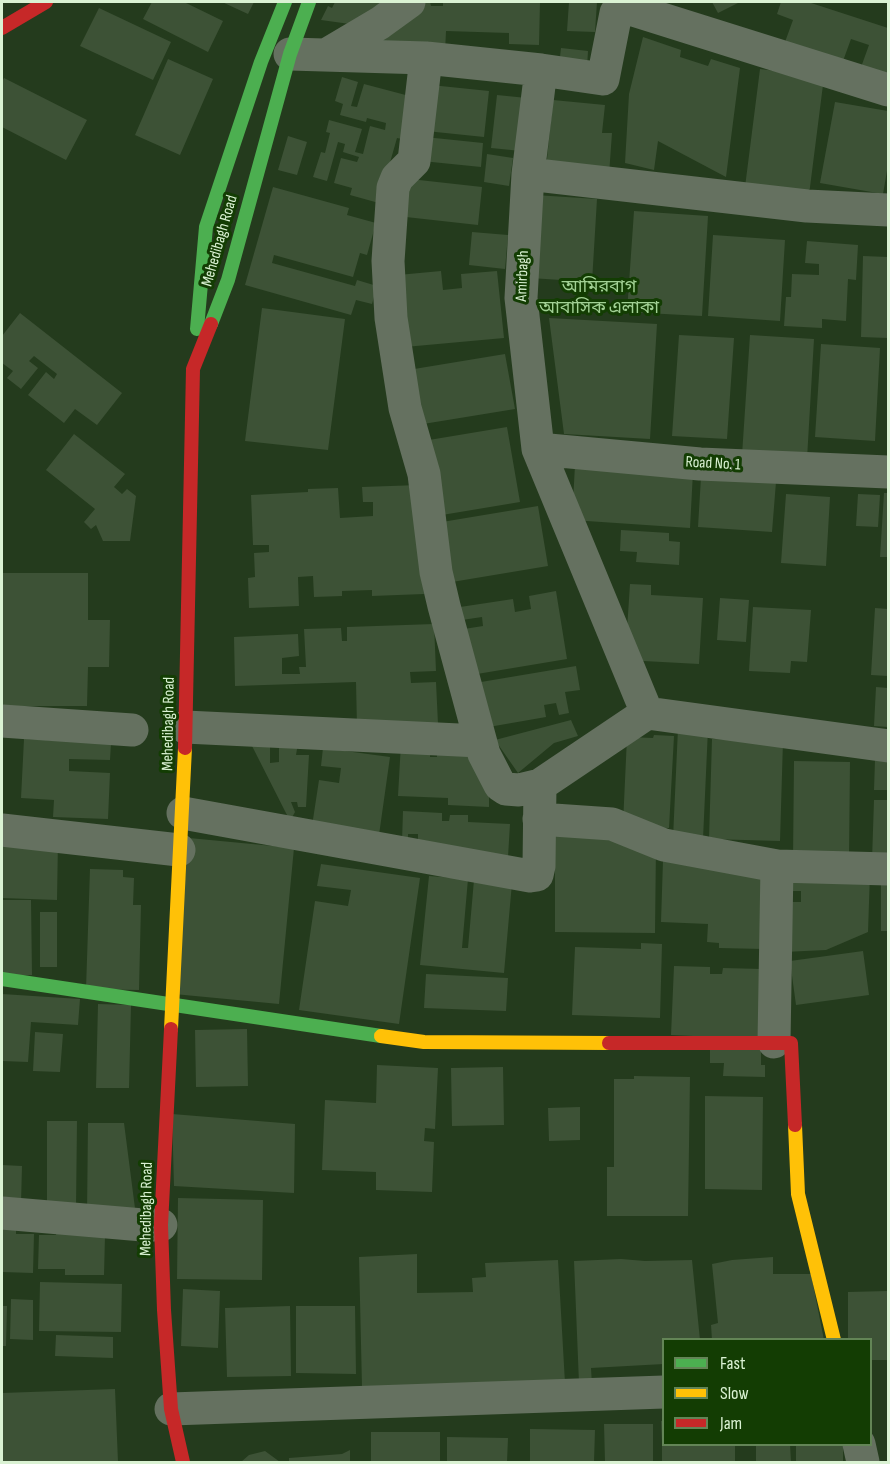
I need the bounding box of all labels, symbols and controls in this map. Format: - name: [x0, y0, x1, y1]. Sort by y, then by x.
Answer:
- street label: Mehedibagh Road: [198, 193, 242, 289]
- street label: Amirbagh: [513, 250, 533, 302]
- district label: আমিরবাগ আবাসিক এলাকা: [539, 276, 659, 318]
- street label: Road No. 1: [685, 453, 741, 475]
- street label: Mehedibagh Road: [159, 677, 179, 771]
- street label: Mehedibagh Road: [137, 1162, 157, 1256]
- legend: [662, 1338, 872, 1446]
- text: Fast: [720, 1353, 745, 1374]
- text: Slow: [720, 1383, 749, 1404]
- text: Jam: [720, 1413, 742, 1434]

